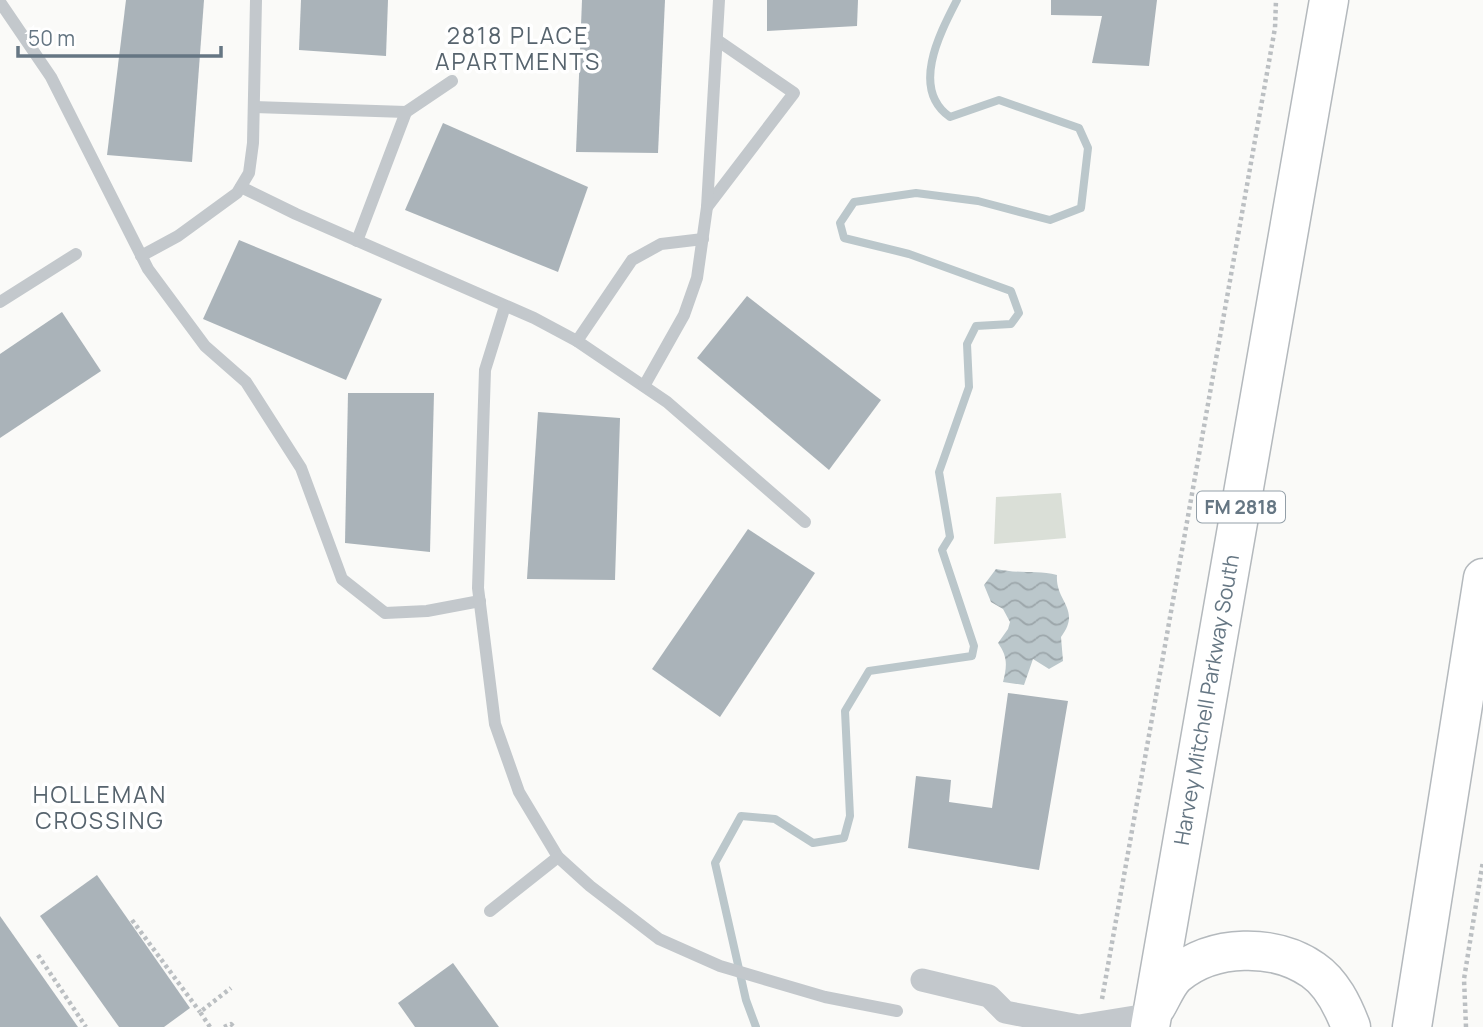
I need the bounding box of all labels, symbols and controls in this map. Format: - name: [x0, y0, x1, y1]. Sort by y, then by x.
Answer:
- scale bar: [18, 14, 220, 58]
- district label: 2818 PLACE APARTMENTS: [435, 19, 601, 77]
- text: 50 m: [28, 24, 75, 52]
- road number: FM 2818: [1197, 492, 1285, 522]
- street label: Harvey Mitchell Parkway South: [1167, 552, 1245, 847]
- district label: HOLLEMAN CROSSING: [33, 778, 167, 836]

